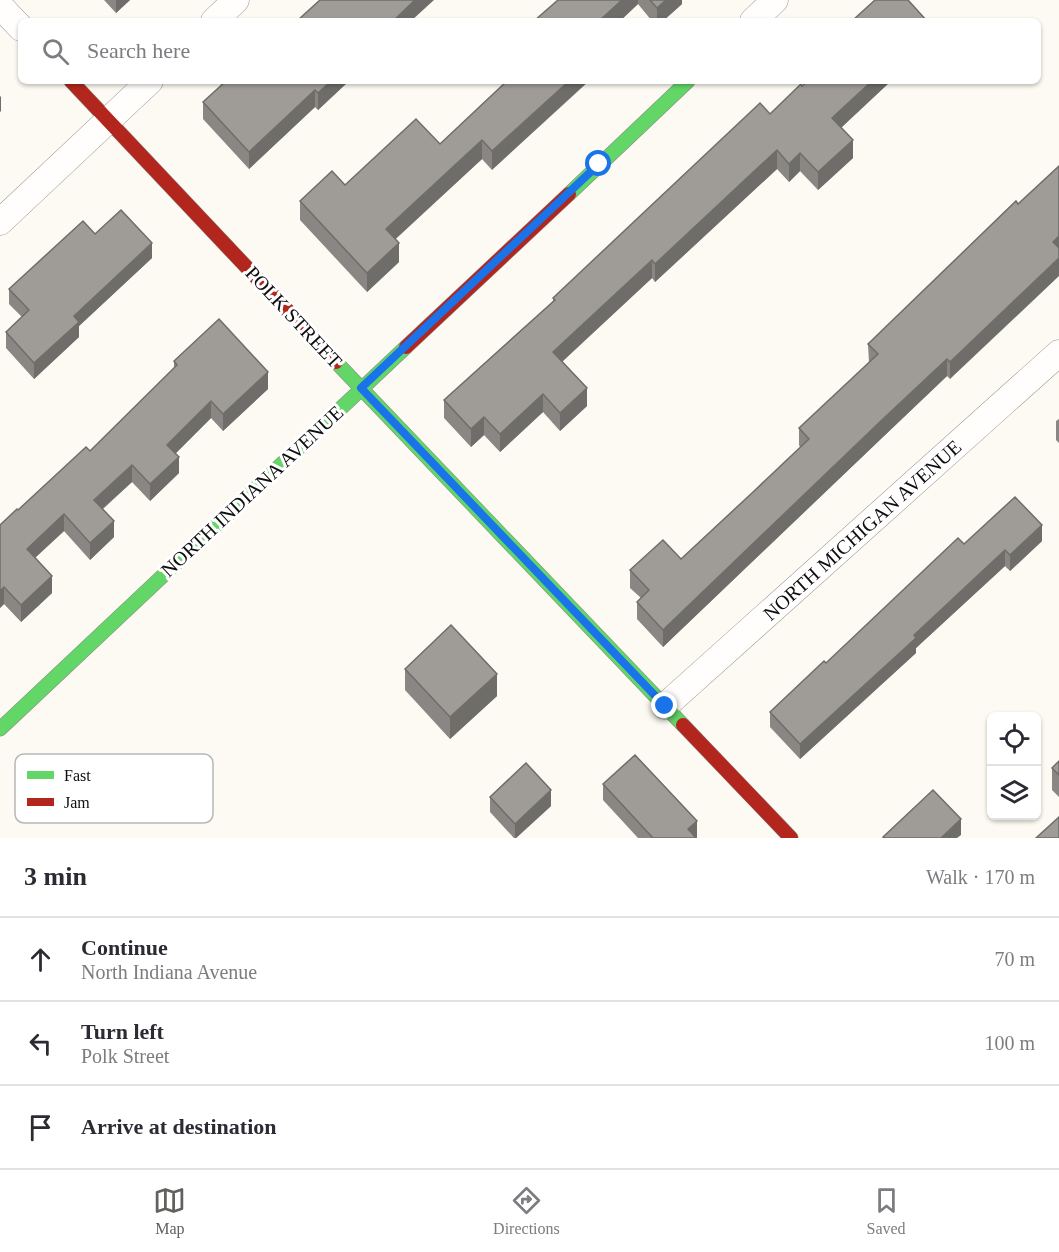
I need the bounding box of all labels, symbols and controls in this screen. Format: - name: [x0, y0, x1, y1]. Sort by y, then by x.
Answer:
- search box: [18, 18, 1041, 84]
- icon: search: [39, 35, 72, 68]
- text: Search here: [87, 38, 190, 63]
- route start: [585, 150, 611, 176]
- street label: POLK STREET: [241, 262, 347, 372]
- street label: NORTH INDIANA AVENUE: [156, 401, 348, 581]
- street label: NORTH MICHIGAN AVENUE: [759, 435, 965, 625]
- route end: [651, 692, 677, 718]
- map controls: [987, 712, 1041, 820]
- button: locate: [987, 712, 1041, 766]
- legend: [15, 754, 213, 823]
- button: layers: [987, 766, 1041, 820]
- text: Fast: [64, 767, 91, 784]
- text: Jam: [64, 794, 90, 811]
- text: 3 min: [24, 862, 87, 891]
- text: Walk · 170 m: [926, 866, 1035, 888]
- text: Continue: [81, 935, 168, 960]
- icon: ahead: [24, 943, 57, 976]
- text: 70 m: [994, 948, 1035, 970]
- text: North Indiana Avenue: [81, 961, 257, 983]
- text: Turn left: [81, 1019, 164, 1044]
- icon: left: [24, 1027, 57, 1060]
- text: 100 m: [984, 1032, 1035, 1054]
- text: Polk Street: [81, 1045, 169, 1067]
- icon: arrive: [24, 1111, 57, 1144]
- text: Arrive at destination: [81, 1114, 277, 1139]
- tab: Map: [153, 1184, 186, 1238]
- tab: Directions: [493, 1184, 560, 1238]
- tab: Saved: [866, 1184, 906, 1238]

